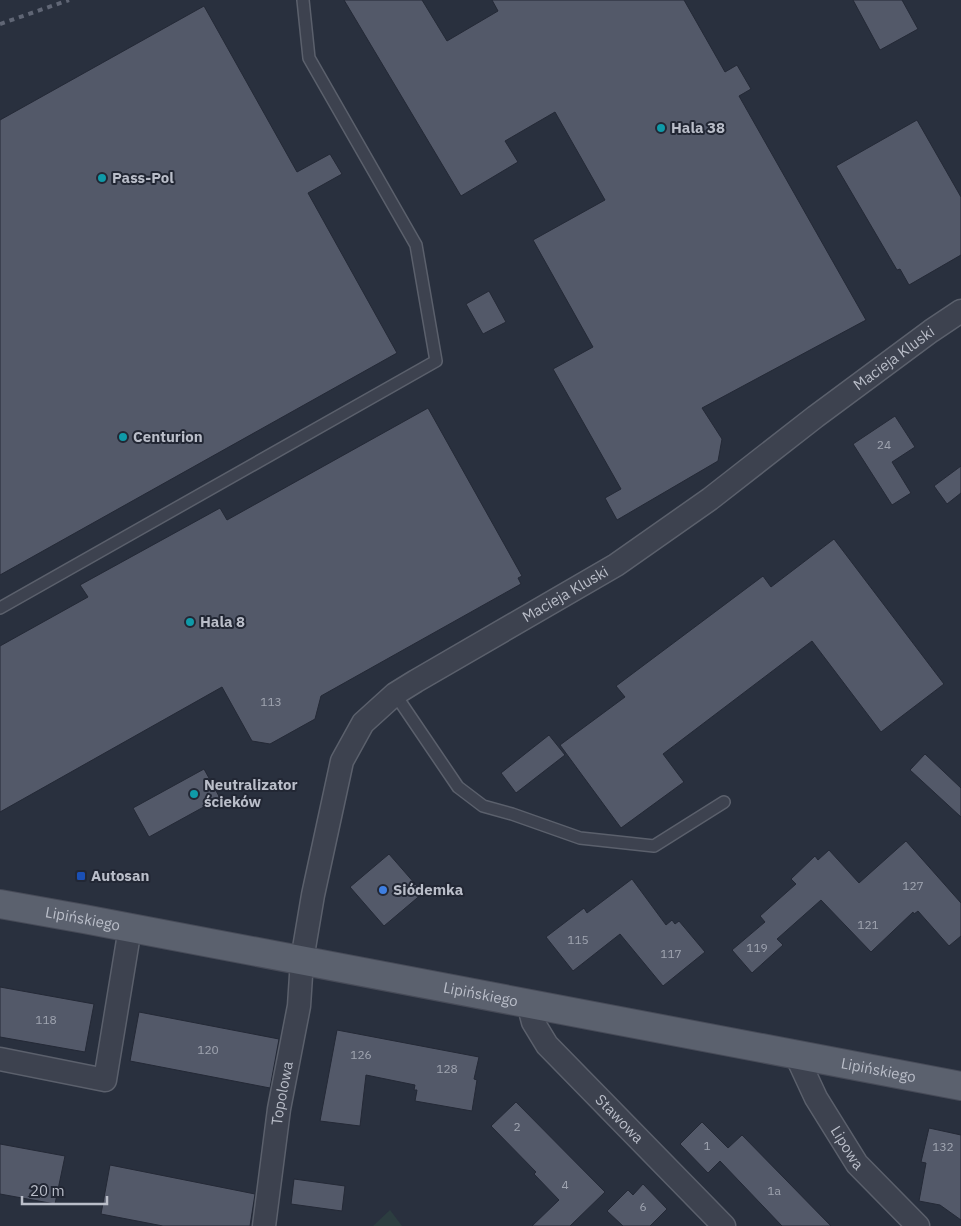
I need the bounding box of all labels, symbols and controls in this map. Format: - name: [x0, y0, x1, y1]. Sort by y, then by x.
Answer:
- place label: Hala 38: [671, 118, 725, 137]
- marker: Hala 38: [655, 122, 667, 134]
- place label: Pass-Pol: [112, 168, 174, 187]
- marker: Pass-Pol: [96, 172, 108, 184]
- street label: Macieja Kluski: [849, 322, 938, 394]
- place label: Centurion: [133, 427, 203, 446]
- marker: Centurion: [117, 431, 129, 443]
- house number: 24: [877, 437, 891, 452]
- street label: Macieja Kluski: [519, 562, 612, 626]
- place label: Hala 8: [200, 612, 245, 631]
- marker: Hala 8: [184, 616, 196, 628]
- house number: 113: [260, 694, 282, 709]
- place label: Neutralizator ścieków: [204, 775, 298, 811]
- marker: Neutralizator ścieków: [188, 788, 200, 800]
- place label: Autosan: [91, 866, 149, 885]
- marker: Autosan: [75, 870, 87, 882]
- house number: 127: [902, 878, 924, 893]
- place label: Siódemka: [393, 880, 464, 899]
- marker: Siódemka: [377, 884, 389, 896]
- street label: Lipińskiego: [44, 902, 122, 935]
- house number: 121: [857, 917, 879, 932]
- house number: 115: [567, 932, 589, 947]
- house number: 119: [746, 940, 768, 955]
- house number: 117: [660, 946, 682, 961]
- street label: Lipińskiego: [442, 978, 520, 1010]
- house number: 118: [35, 1012, 57, 1027]
- house number: 120: [197, 1042, 219, 1057]
- house number: 126: [350, 1047, 372, 1062]
- street label: Lipińskiego: [839, 1053, 917, 1086]
- street label: Topolowa: [267, 1059, 297, 1126]
- house number: 128: [436, 1061, 458, 1076]
- street label: Stawowa: [592, 1090, 648, 1147]
- house number: 2: [513, 1119, 521, 1134]
- street label: Lipowa: [827, 1122, 867, 1174]
- house number: 1: [703, 1138, 711, 1153]
- house number: 132: [932, 1139, 954, 1154]
- scale bar: [22, 1174, 108, 1206]
- house number: 4: [561, 1177, 569, 1192]
- text: 20 m: [30, 1181, 65, 1200]
- house number: 1a: [767, 1183, 781, 1198]
- house number: 6: [639, 1199, 647, 1214]

